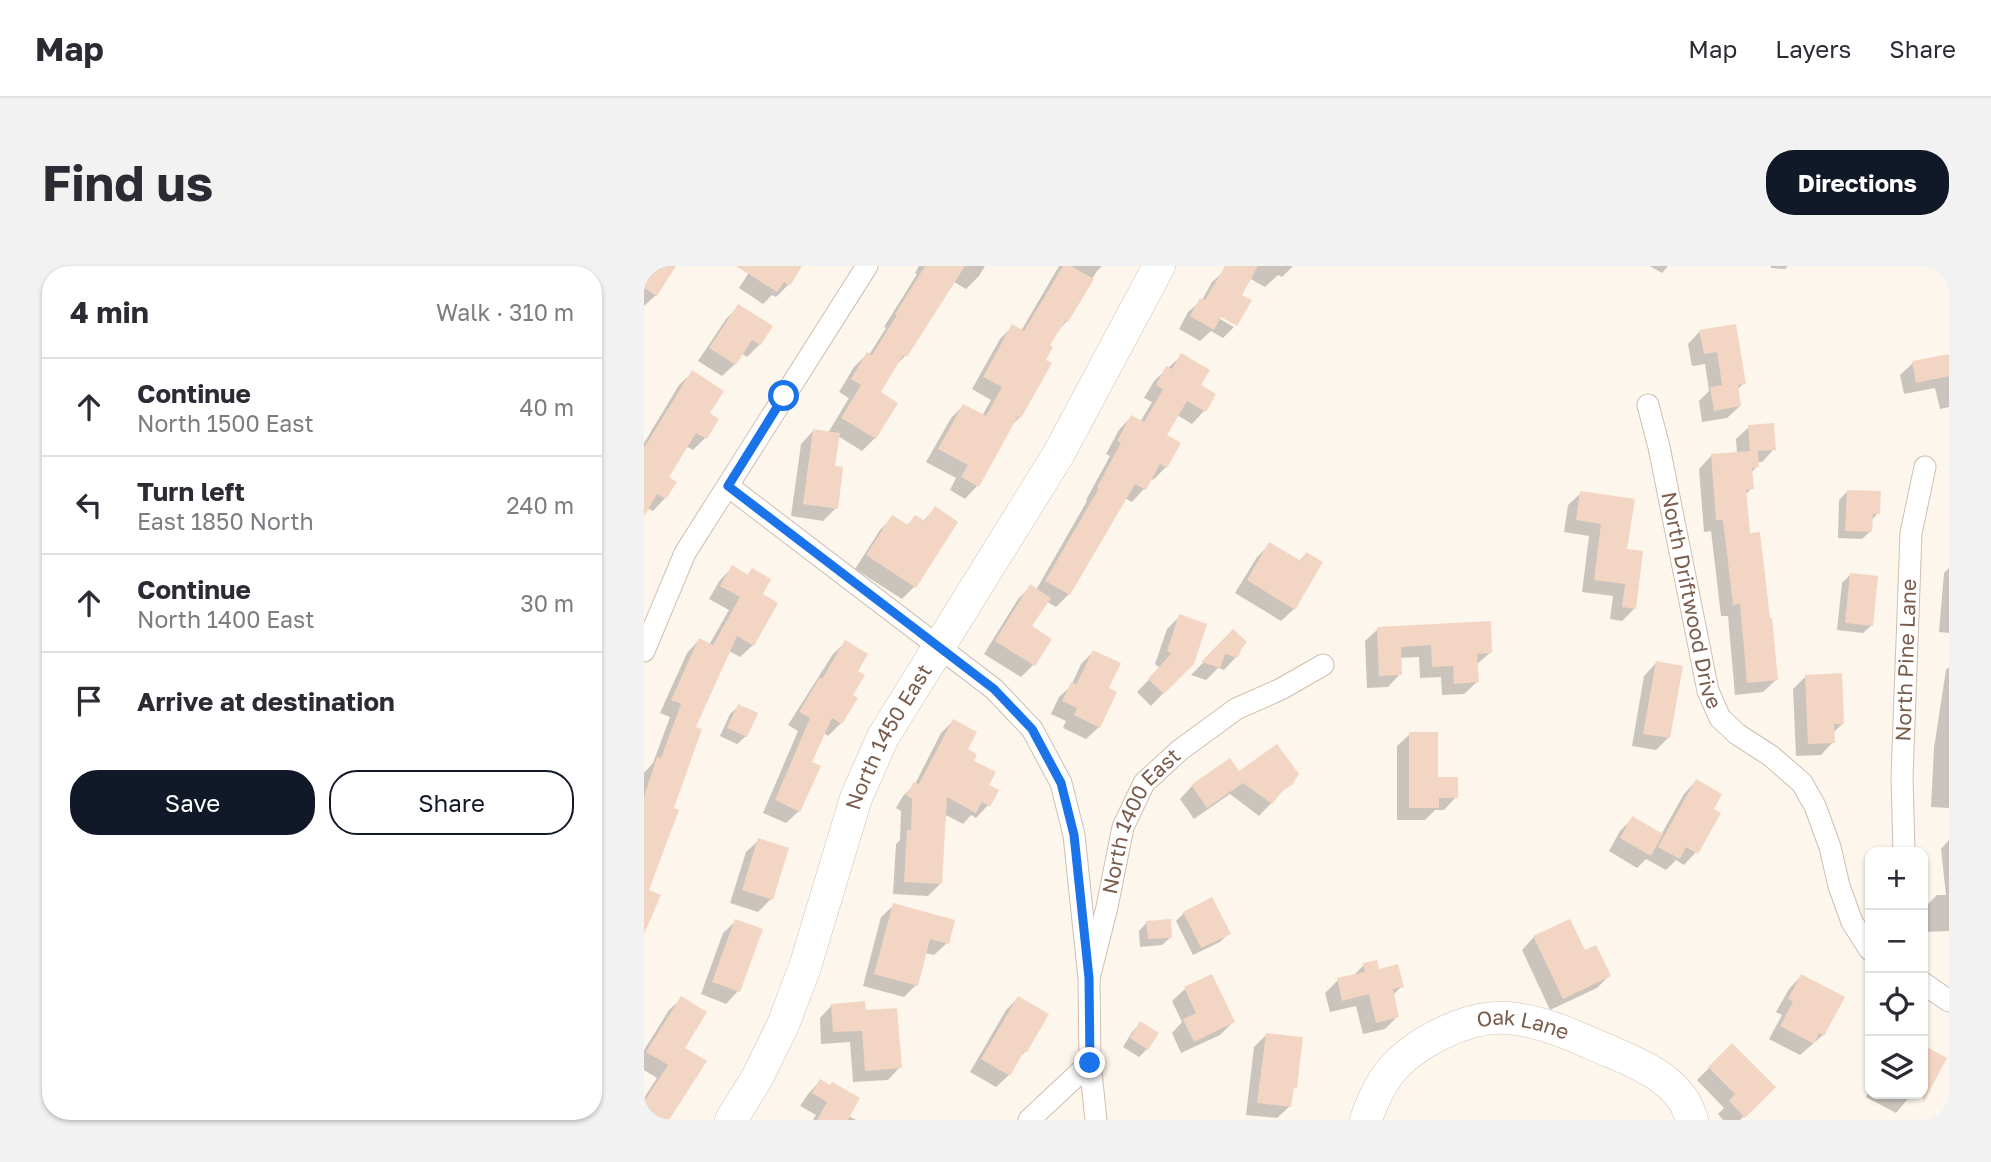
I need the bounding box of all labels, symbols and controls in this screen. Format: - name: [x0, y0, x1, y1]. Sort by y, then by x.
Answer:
- text: Map: [35, 29, 104, 68]
- text: Map: [1688, 34, 1737, 63]
- text: Layers: [1775, 34, 1851, 63]
- text: Share: [1889, 34, 1956, 63]
- button: Directions: [1766, 150, 1949, 215]
- text: Find us: [42, 153, 213, 212]
- text: 4 min: [70, 294, 149, 330]
- text: Walk · 310 m: [436, 298, 574, 326]
- text: Continue: [137, 378, 251, 409]
- route start: [768, 380, 799, 411]
- icon: ahead: [70, 388, 108, 426]
- text: 40 m: [520, 393, 574, 421]
- text: North 1500 East: [137, 409, 314, 437]
- text: Turn left: [137, 476, 245, 507]
- icon: left: [70, 486, 108, 524]
- street label: North Driftwood Drive: [1656, 489, 1728, 713]
- text: 240 m: [506, 491, 574, 519]
- text: East 1850 North: [137, 507, 314, 535]
- text: Continue: [137, 574, 251, 605]
- street label: North Pine Lane: [1889, 578, 1921, 742]
- icon: ahead: [70, 584, 108, 622]
- text: 30 m: [520, 589, 574, 617]
- text: North 1400 East: [137, 605, 314, 633]
- street label: North 1450 East: [839, 659, 937, 813]
- icon: arrive: [70, 682, 108, 720]
- text: Arrive at destination: [137, 686, 395, 717]
- street label: North 1400 East: [1096, 742, 1185, 896]
- button: Save: [70, 770, 315, 835]
- button: Share: [329, 770, 574, 835]
- map controls: [1865, 847, 1928, 1099]
- button: +: [1865, 847, 1928, 910]
- button: −: [1865, 910, 1928, 973]
- button: locate: [1865, 973, 1928, 1036]
- street label: Oak Lane: [1475, 1004, 1573, 1045]
- button: layers: [1865, 1036, 1928, 1099]
- route end: [1074, 1047, 1105, 1078]

